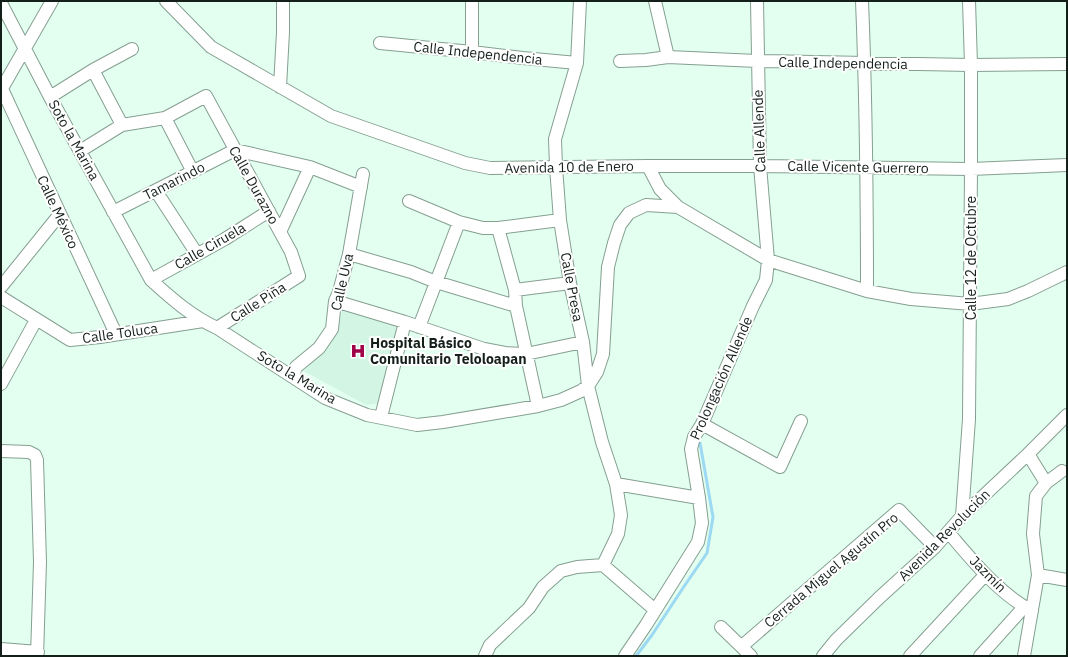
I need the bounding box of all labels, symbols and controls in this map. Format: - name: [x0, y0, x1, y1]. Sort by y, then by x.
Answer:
- street label: Calle Independencia: [413, 37, 544, 69]
- street label: Calle Independencia: [778, 53, 908, 73]
- street label: Calle Allende: [749, 89, 769, 173]
- street label: Soto la Marina: [44, 97, 104, 184]
- street label: Calle Durazno: [225, 143, 283, 228]
- street label: Avenida 10 de Enero: [504, 157, 634, 177]
- street label: Calle Vicente Guerrero: [787, 157, 929, 177]
- street label: Tamarindo: [140, 158, 208, 204]
- street label: Calle México: [33, 172, 83, 252]
- street label: Calle 12 de Octubre: [962, 195, 980, 320]
- street label: Calle Ciruela: [171, 218, 249, 274]
- street label: Calle Uva: [327, 251, 357, 312]
- street label: Calle Presa: [556, 251, 588, 324]
- street label: Calle Piña: [227, 278, 290, 326]
- street label: Prolongación Allende: [686, 313, 756, 443]
- street label: Calle Toluca: [81, 319, 159, 347]
- place label: Hospital Básico Comunitario Teloloapan: [370, 334, 527, 368]
- hospital icon: Hospital Básico Comunitario Teloloapan: [349, 342, 367, 360]
- street label: Soto la Marina: [254, 346, 340, 408]
- street label: Avenida Revolución: [894, 485, 994, 585]
- street label: Cerrada Miguel Agustín Pro: [760, 508, 902, 631]
- street label: Jazmín: [966, 552, 1010, 596]

